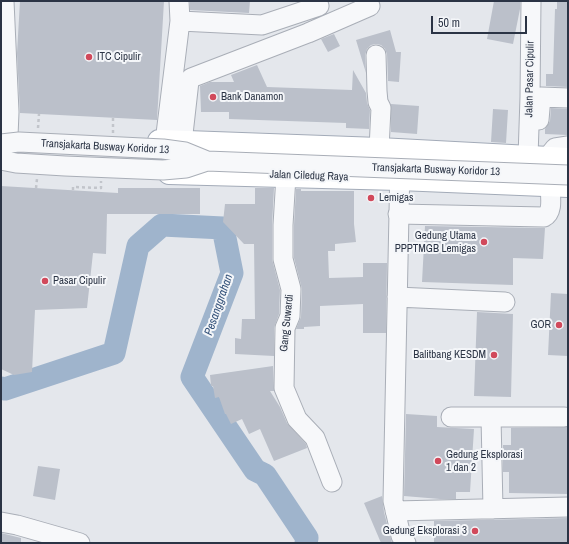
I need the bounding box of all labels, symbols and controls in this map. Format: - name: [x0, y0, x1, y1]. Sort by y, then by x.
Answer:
- scale bar: [433, 8, 529, 34]
- text: 50 m: [438, 15, 460, 31]
- street label: Jalan Pasar Cipulir: [523, 41, 537, 117]
- place label: ITC Cipulir: [97, 50, 141, 64]
- marker: ITC Cipulir: [84, 52, 94, 62]
- place label: Bank Danamon: [221, 90, 283, 104]
- marker: Bank Danamon: [208, 92, 218, 102]
- street label: Transjakarta Busway Koridor 13: [40, 137, 170, 157]
- street label: Transjakarta Busway Koridor 13: [372, 161, 500, 179]
- street label: Jalan Ciledug Raya: [269, 168, 349, 184]
- place label: Lemigas: [379, 191, 414, 205]
- marker: Lemigas: [366, 193, 376, 203]
- place label: Gedung Utama PPPTMGB Lemigas: [395, 229, 476, 255]
- marker: Gedung Utama PPPTMGB Lemigas: [479, 237, 489, 247]
- water label: Pesanggrahan: [202, 272, 236, 338]
- place label: Pasar Cipulir: [53, 274, 106, 288]
- marker: Pasar Cipulir: [40, 276, 50, 286]
- street label: Gang Suwardi: [277, 294, 297, 352]
- place label: GOR: [530, 318, 551, 332]
- marker: GOR: [554, 320, 564, 330]
- place label: Balitbang KESDM: [413, 348, 486, 362]
- marker: Balitbang KESDM: [489, 350, 499, 360]
- place label: Gedung Eksplorasi 1 dan 2: [446, 448, 523, 474]
- marker: Gedung Eksplorasi 1 dan 2: [433, 456, 443, 466]
- place label: Gedung Eksplorasi 3: [383, 524, 467, 538]
- marker: Gedung Eksplorasi 3: [470, 526, 480, 536]

